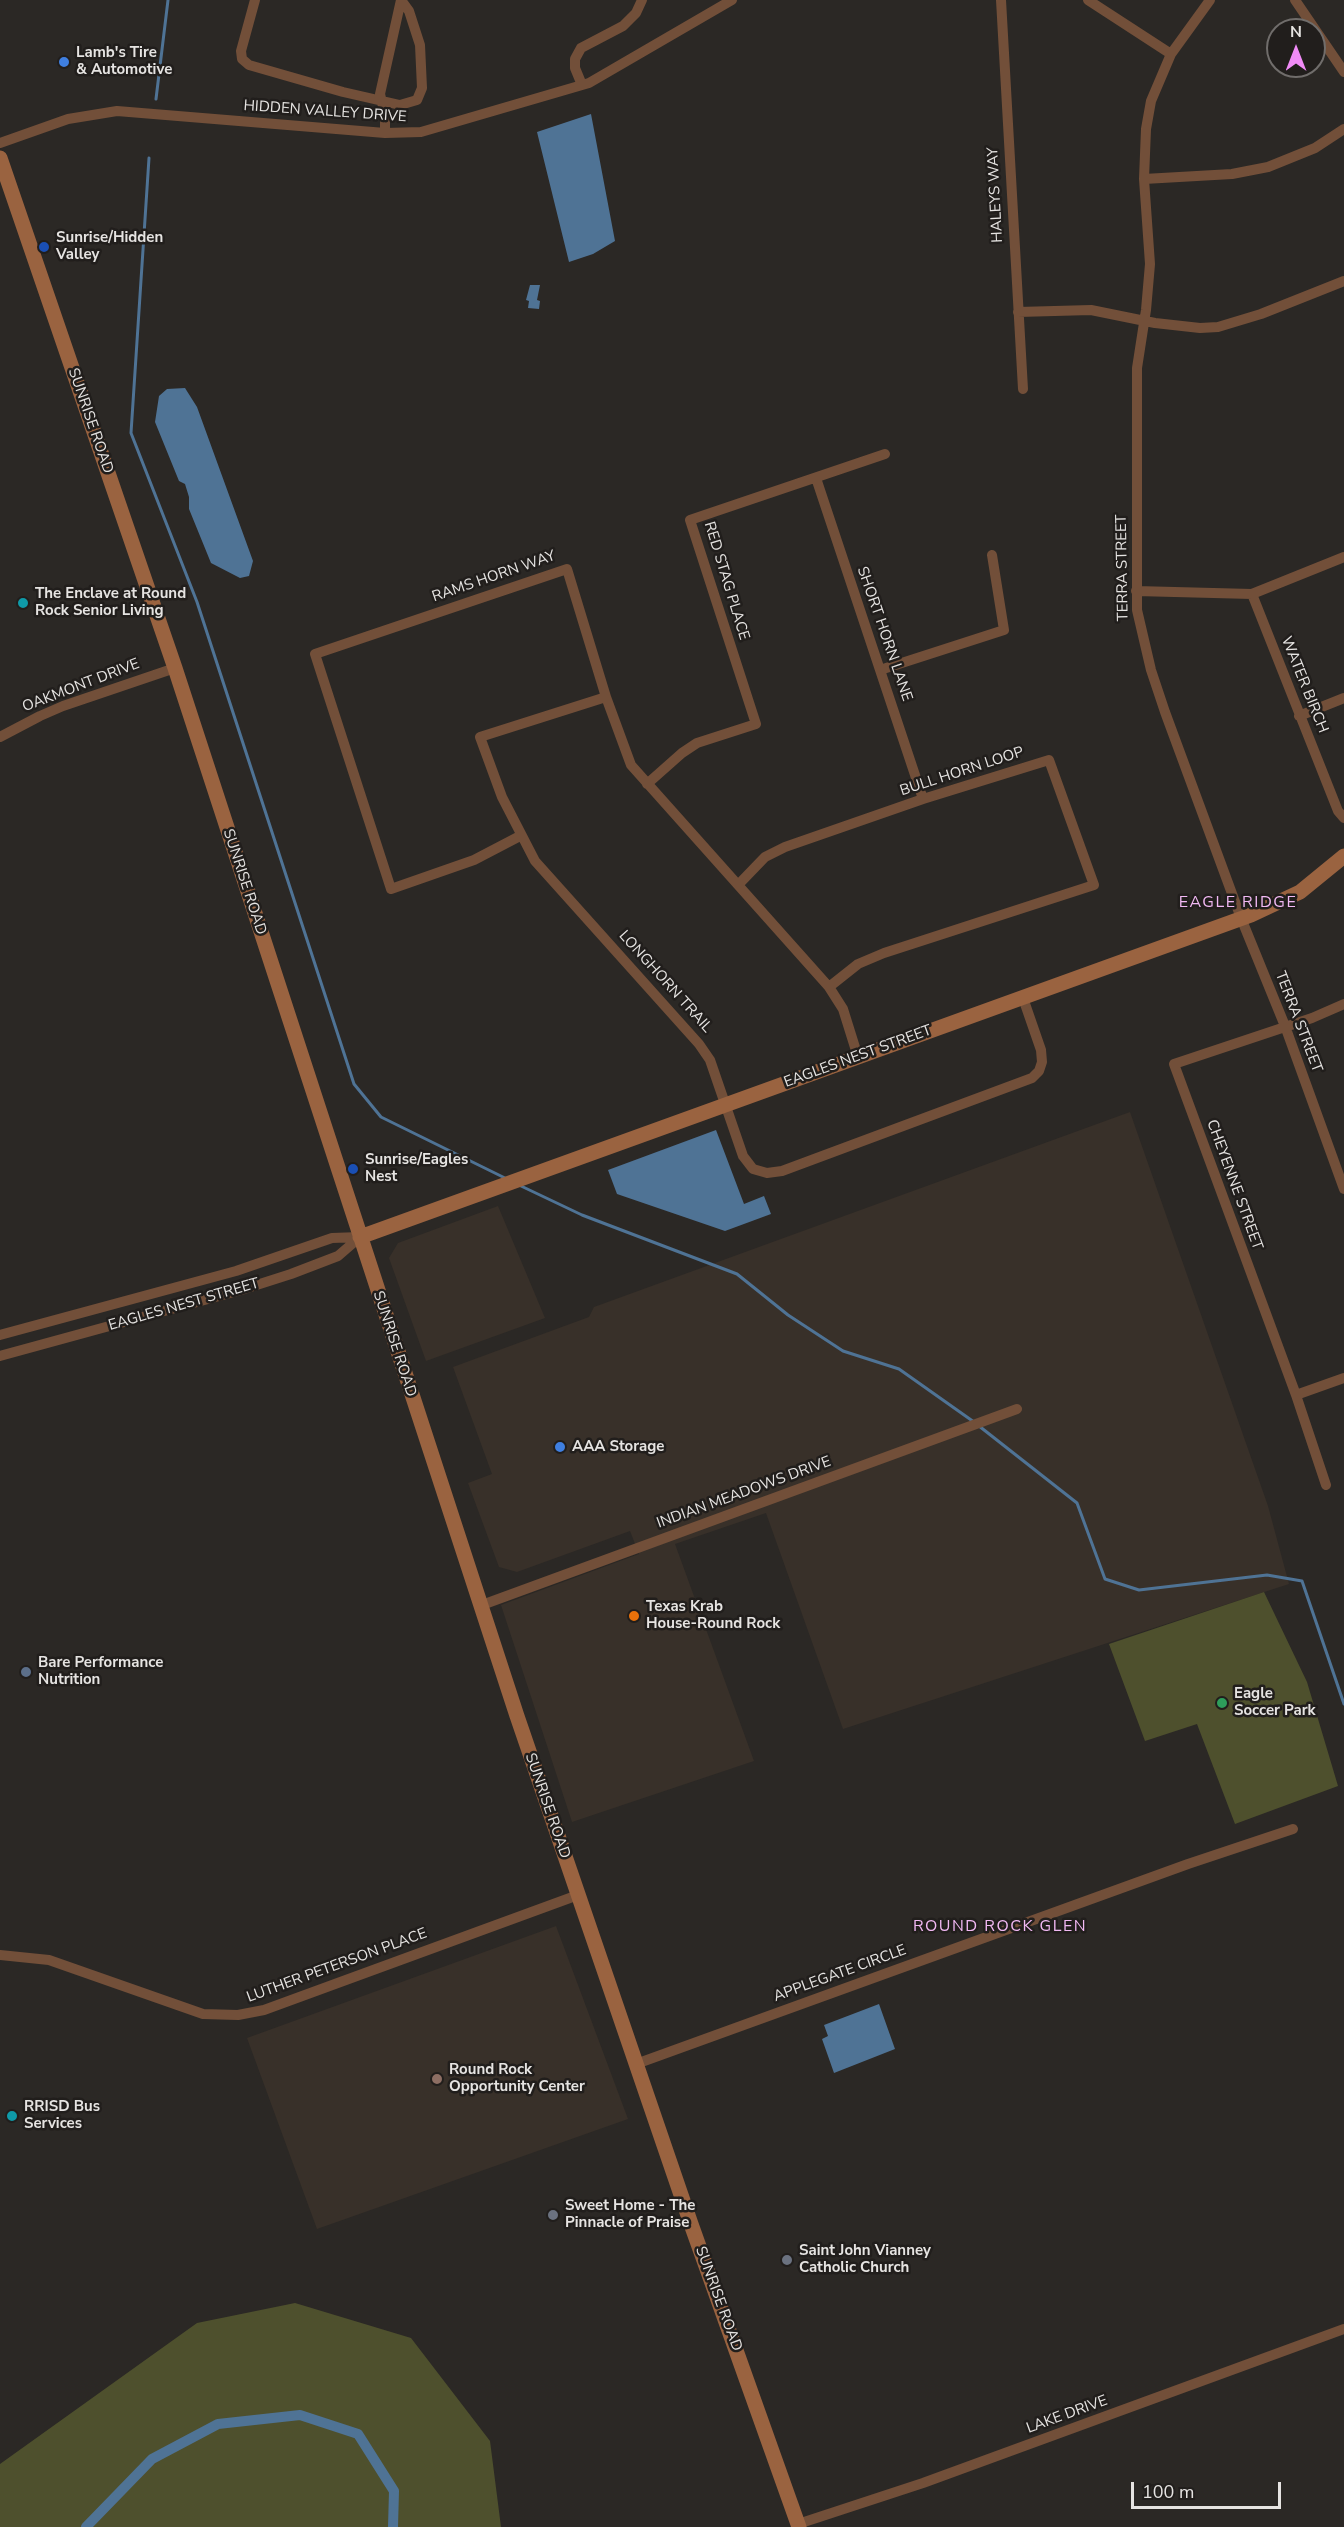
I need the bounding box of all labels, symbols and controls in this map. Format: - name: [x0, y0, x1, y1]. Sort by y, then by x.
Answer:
- north arrow: [1266, 18, 1326, 78]
- text: N: [1290, 21, 1302, 43]
- place label: Lamb's Tire & Automotive: [76, 44, 172, 79]
- marker: Lamb's Tire & Automotive: [57, 55, 71, 69]
- street label: HIDDEN VALLEY DRIVE: [243, 97, 407, 127]
- street label: HALEYS WAY: [985, 147, 1007, 243]
- place label: Sunrise/Hidden Valley: [56, 229, 163, 264]
- marker: Sunrise/Hidden Valley: [37, 240, 51, 254]
- street label: SUNRISE ROAD: [64, 366, 116, 476]
- street label: TERRA STREET: [1113, 514, 1133, 622]
- street label: RED STAG PLACE: [699, 520, 753, 642]
- street label: RAMS HORN WAY: [430, 547, 558, 607]
- street label: SHORT HORN LANE: [852, 564, 916, 704]
- place label: The Enclave at Round Rock Senior Living: [35, 585, 186, 620]
- marker: The Enclave at Round Rock Senior Living: [16, 596, 30, 610]
- street label: WATER BIRCH: [1276, 634, 1332, 736]
- street label: OAKMONT DRIVE: [20, 655, 142, 717]
- street label: BULL HORN LOOP: [898, 743, 1026, 801]
- street label: SUNRISE ROAD: [218, 827, 270, 937]
- district label: EAGLE RIDGE: [1179, 893, 1297, 913]
- street label: LONGHORN TRAIL: [615, 927, 715, 1037]
- street label: TERRA STREET: [1270, 969, 1326, 1075]
- street label: EAGLES NEST STREET: [782, 1022, 934, 1092]
- street label: CHEYENNE STREET: [1202, 1117, 1266, 1253]
- place label: Sunrise/Eagles Nest: [365, 1151, 468, 1186]
- marker: Sunrise/Eagles Nest: [346, 1162, 360, 1176]
- street label: EAGLES NEST STREET: [107, 1275, 261, 1335]
- street label: SUNRISE ROAD: [368, 1289, 420, 1399]
- place label: AAA Storage: [572, 1438, 664, 1456]
- marker: AAA Storage: [553, 1440, 567, 1454]
- street label: INDIAN MEADOWS DRIVE: [654, 1453, 834, 1533]
- place label: Texas Krab House-Round Rock: [646, 1598, 780, 1633]
- marker: Texas Krab House-Round Rock: [627, 1609, 641, 1623]
- place label: Bare Performance Nutrition: [38, 1654, 163, 1689]
- marker: Bare Performance Nutrition: [19, 1665, 33, 1679]
- place label: Eagle Soccer Park: [1234, 1685, 1316, 1720]
- marker: Eagle Soccer Park: [1215, 1696, 1229, 1710]
- street label: SUNRISE ROAD: [521, 1751, 573, 1861]
- district label: ROUND ROCK GLEN: [913, 1917, 1087, 1937]
- street label: LUTHER PETERSON PLACE: [245, 1925, 429, 2007]
- street label: APPLEGATE CIRCLE: [771, 1942, 909, 2006]
- place label: Round Rock Opportunity Center: [449, 2061, 585, 2096]
- marker: Round Rock Opportunity Center: [430, 2072, 444, 2086]
- place label: RRISD Bus Services: [24, 2098, 100, 2133]
- marker: RRISD Bus Services: [5, 2109, 19, 2123]
- place label: Sweet Home - The Pinnacle of Praise: [565, 2197, 695, 2232]
- marker: Sweet Home - The Pinnacle of Praise: [546, 2208, 560, 2222]
- place label: Saint John Vianney Catholic Church: [799, 2242, 931, 2277]
- street label: SUNRISE ROAD: [691, 2244, 745, 2354]
- marker: Saint John Vianney Catholic Church: [780, 2253, 794, 2267]
- street label: LAKE DRIVE: [1024, 2392, 1110, 2438]
- scale bar: [1134, 2470, 1284, 2508]
- text: 100 m: [1142, 2480, 1194, 2504]

